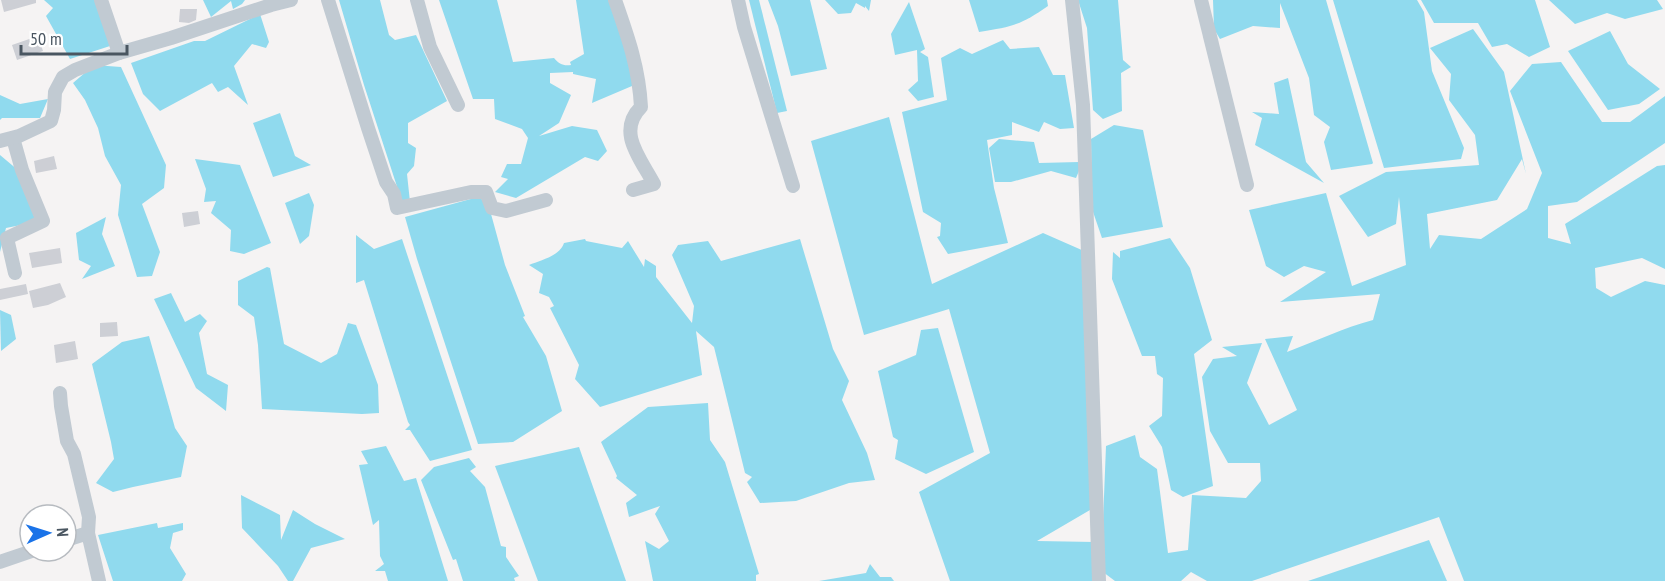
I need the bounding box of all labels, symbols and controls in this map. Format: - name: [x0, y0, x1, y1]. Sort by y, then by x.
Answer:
- scale bar: [21, 18, 128, 56]
- text: 50 m: [30, 27, 62, 50]
- north arrow: [18, 503, 78, 563]
- text: N: [53, 527, 73, 537]

